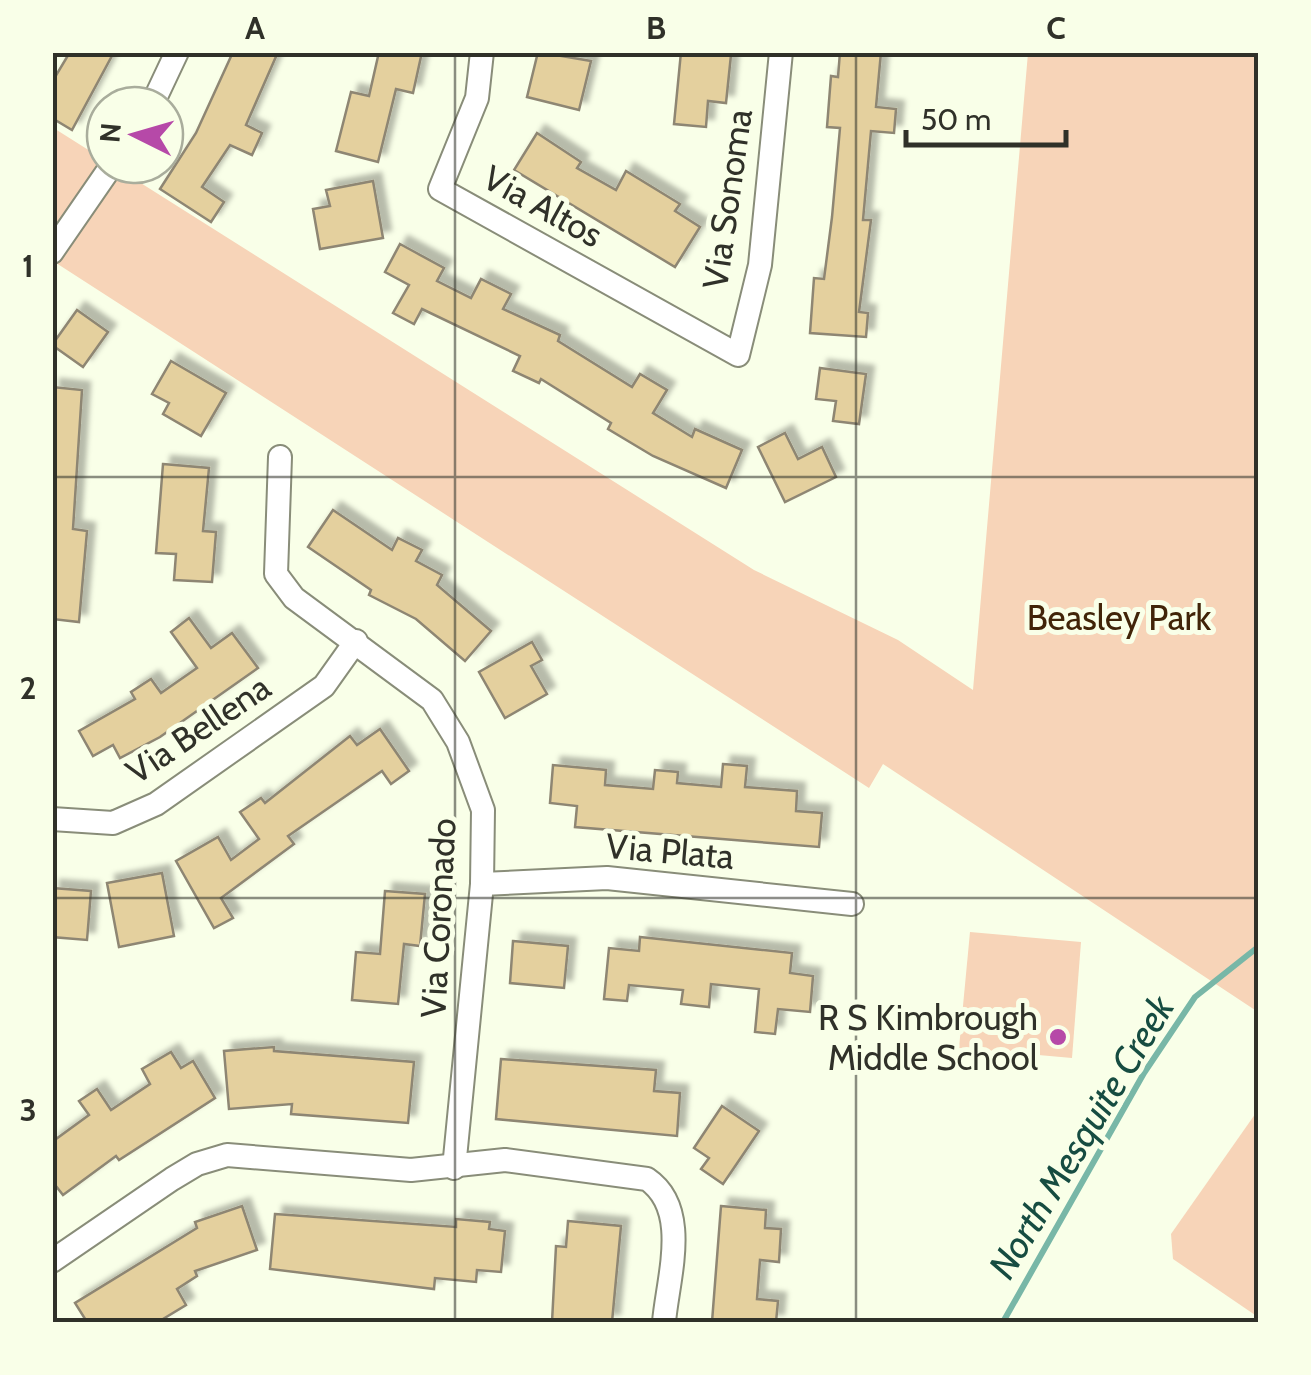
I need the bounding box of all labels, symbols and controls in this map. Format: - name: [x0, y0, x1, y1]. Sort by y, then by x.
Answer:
- text: A: [245, 8, 265, 47]
- text: B: [646, 8, 666, 47]
- text: C: [1046, 8, 1066, 47]
- north arrow: [85, 85, 185, 185]
- scale bar: [906, 85, 1066, 147]
- text: 50 m: [921, 101, 991, 138]
- street label: Via Sonoma: [693, 106, 761, 292]
- text: N: [92, 121, 128, 144]
- street label: Via Altos: [476, 156, 610, 256]
- text: 1: [22, 246, 34, 285]
- park label: Beasley Park: [1027, 596, 1212, 639]
- street label: Via Bellena: [118, 665, 278, 793]
- text: 2: [20, 668, 36, 707]
- street label: Via Coronado: [411, 817, 465, 1019]
- street label: Via Plata: [604, 824, 736, 878]
- water label: North Mesquite Creek: [978, 986, 1185, 1287]
- place label: R S Kimbrough Middle School: [818, 996, 1039, 1079]
- marker: R S Kimbrough Middle School: [1047, 1026, 1069, 1048]
- text: 3: [19, 1090, 37, 1129]

